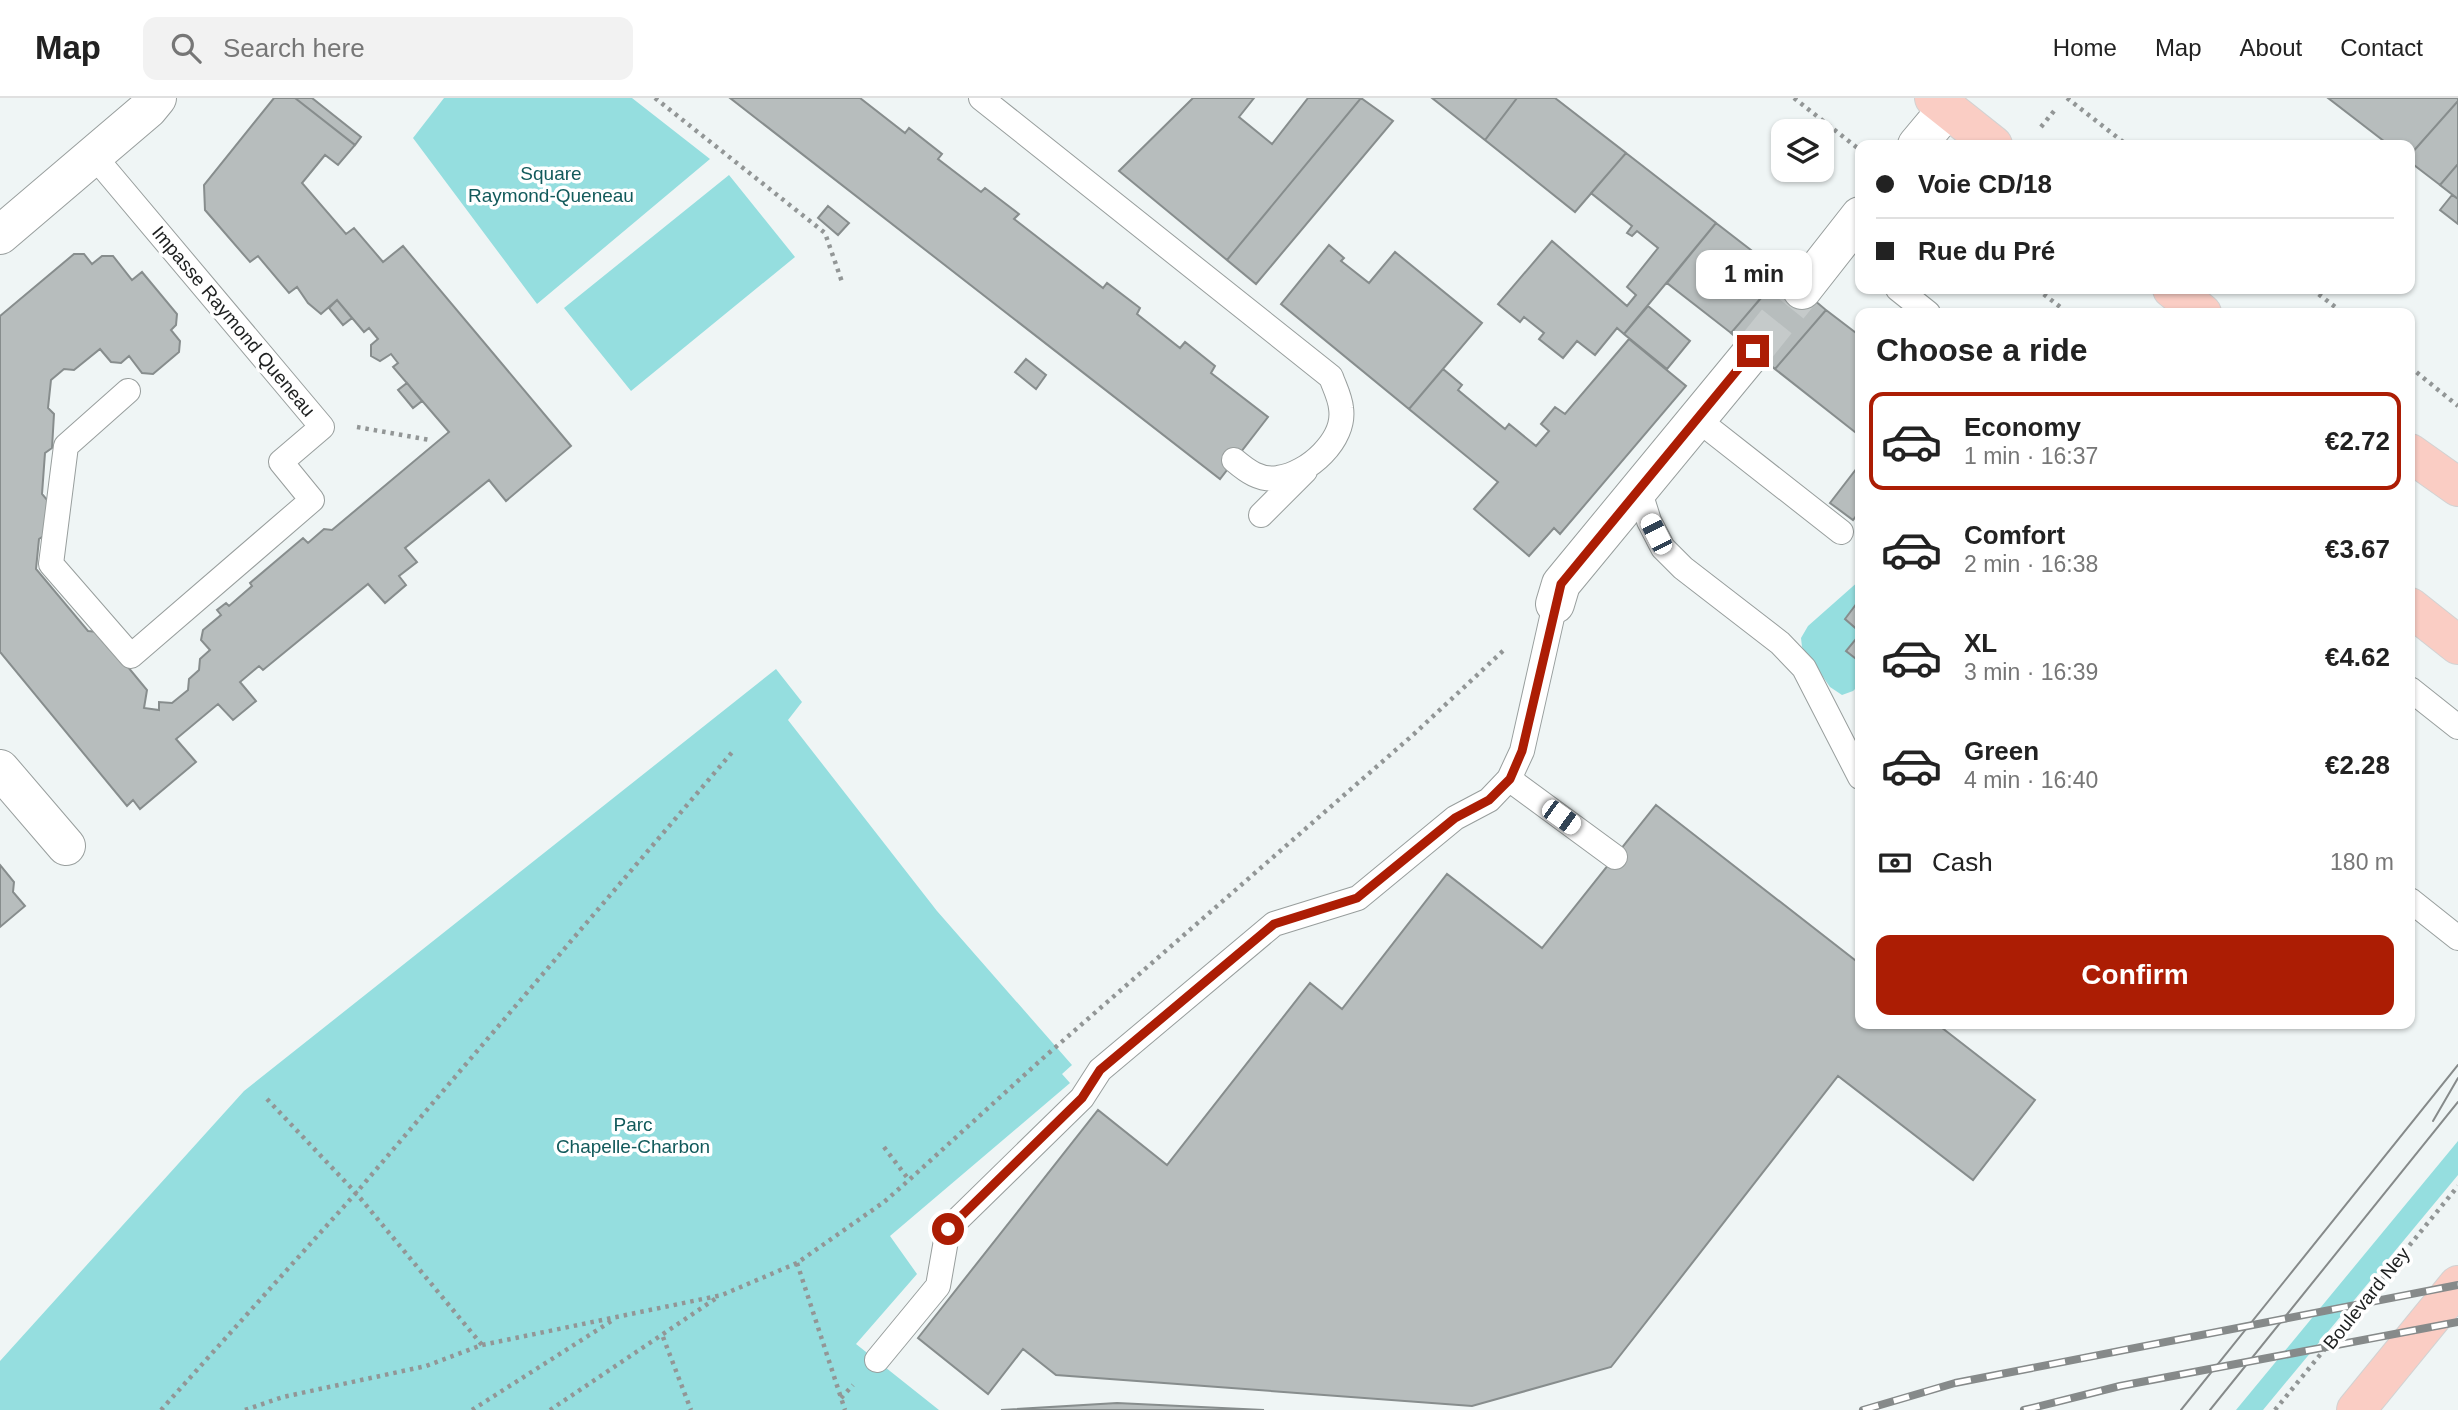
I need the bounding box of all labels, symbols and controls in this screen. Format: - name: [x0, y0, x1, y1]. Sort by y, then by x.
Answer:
- search box: [143, 17, 633, 80]
- text: Map: [35, 29, 101, 66]
- icon: search: [167, 29, 205, 67]
- text: Search here: [223, 33, 365, 63]
- text: Home: [2053, 34, 2117, 61]
- text: Map: [2155, 34, 2202, 61]
- text: About: [2240, 34, 2302, 61]
- text: Contact: [2340, 34, 2423, 61]
- map controls: [1771, 119, 1834, 182]
- button: layers: [1771, 119, 1834, 182]
- park label: Square Raymond-Queneau: [468, 163, 634, 206]
- text: Voie CD/18: [1918, 169, 2052, 199]
- street label: Impasse Raymond Queneau: [148, 222, 319, 421]
- text: Rue du Pré: [1918, 236, 2055, 266]
- callout: 1 min: [1695, 250, 1811, 299]
- text: 1 min: [1724, 261, 1784, 287]
- text: Choose a ride: [1876, 332, 2088, 368]
- route end: [1737, 335, 1769, 367]
- icon: car: [1880, 410, 1943, 473]
- text: Economy: [1964, 412, 2081, 442]
- text: €2.72: [2325, 426, 2390, 456]
- text: 1 min · 16:37: [1964, 443, 2098, 469]
- car: [1638, 511, 1675, 557]
- icon: car: [1880, 518, 1943, 581]
- text: Comfort: [1964, 520, 2065, 550]
- text: €3.67: [2325, 534, 2390, 564]
- text: 2 min · 16:38: [1964, 551, 2098, 577]
- icon: car: [1880, 626, 1943, 689]
- text: XL: [1964, 628, 1997, 658]
- text: €4.62: [2325, 642, 2390, 672]
- text: 3 min · 16:39: [1964, 659, 2098, 685]
- icon: car: [1880, 734, 1943, 797]
- text: Green: [1964, 736, 2039, 766]
- text: €2.28: [2325, 750, 2390, 780]
- text: 4 min · 16:40: [1964, 767, 2098, 793]
- car: [1538, 796, 1585, 838]
- icon: cash: [1876, 844, 1914, 882]
- text: Cash: [1932, 847, 1993, 877]
- text: 180 m: [2330, 849, 2394, 875]
- button: Confirm: [1876, 935, 2394, 1015]
- park label: Parc Chapelle-Charbon: [556, 1114, 710, 1157]
- route start: [932, 1213, 964, 1245]
- street label: Boulevard Ney: [2319, 1243, 2414, 1353]

